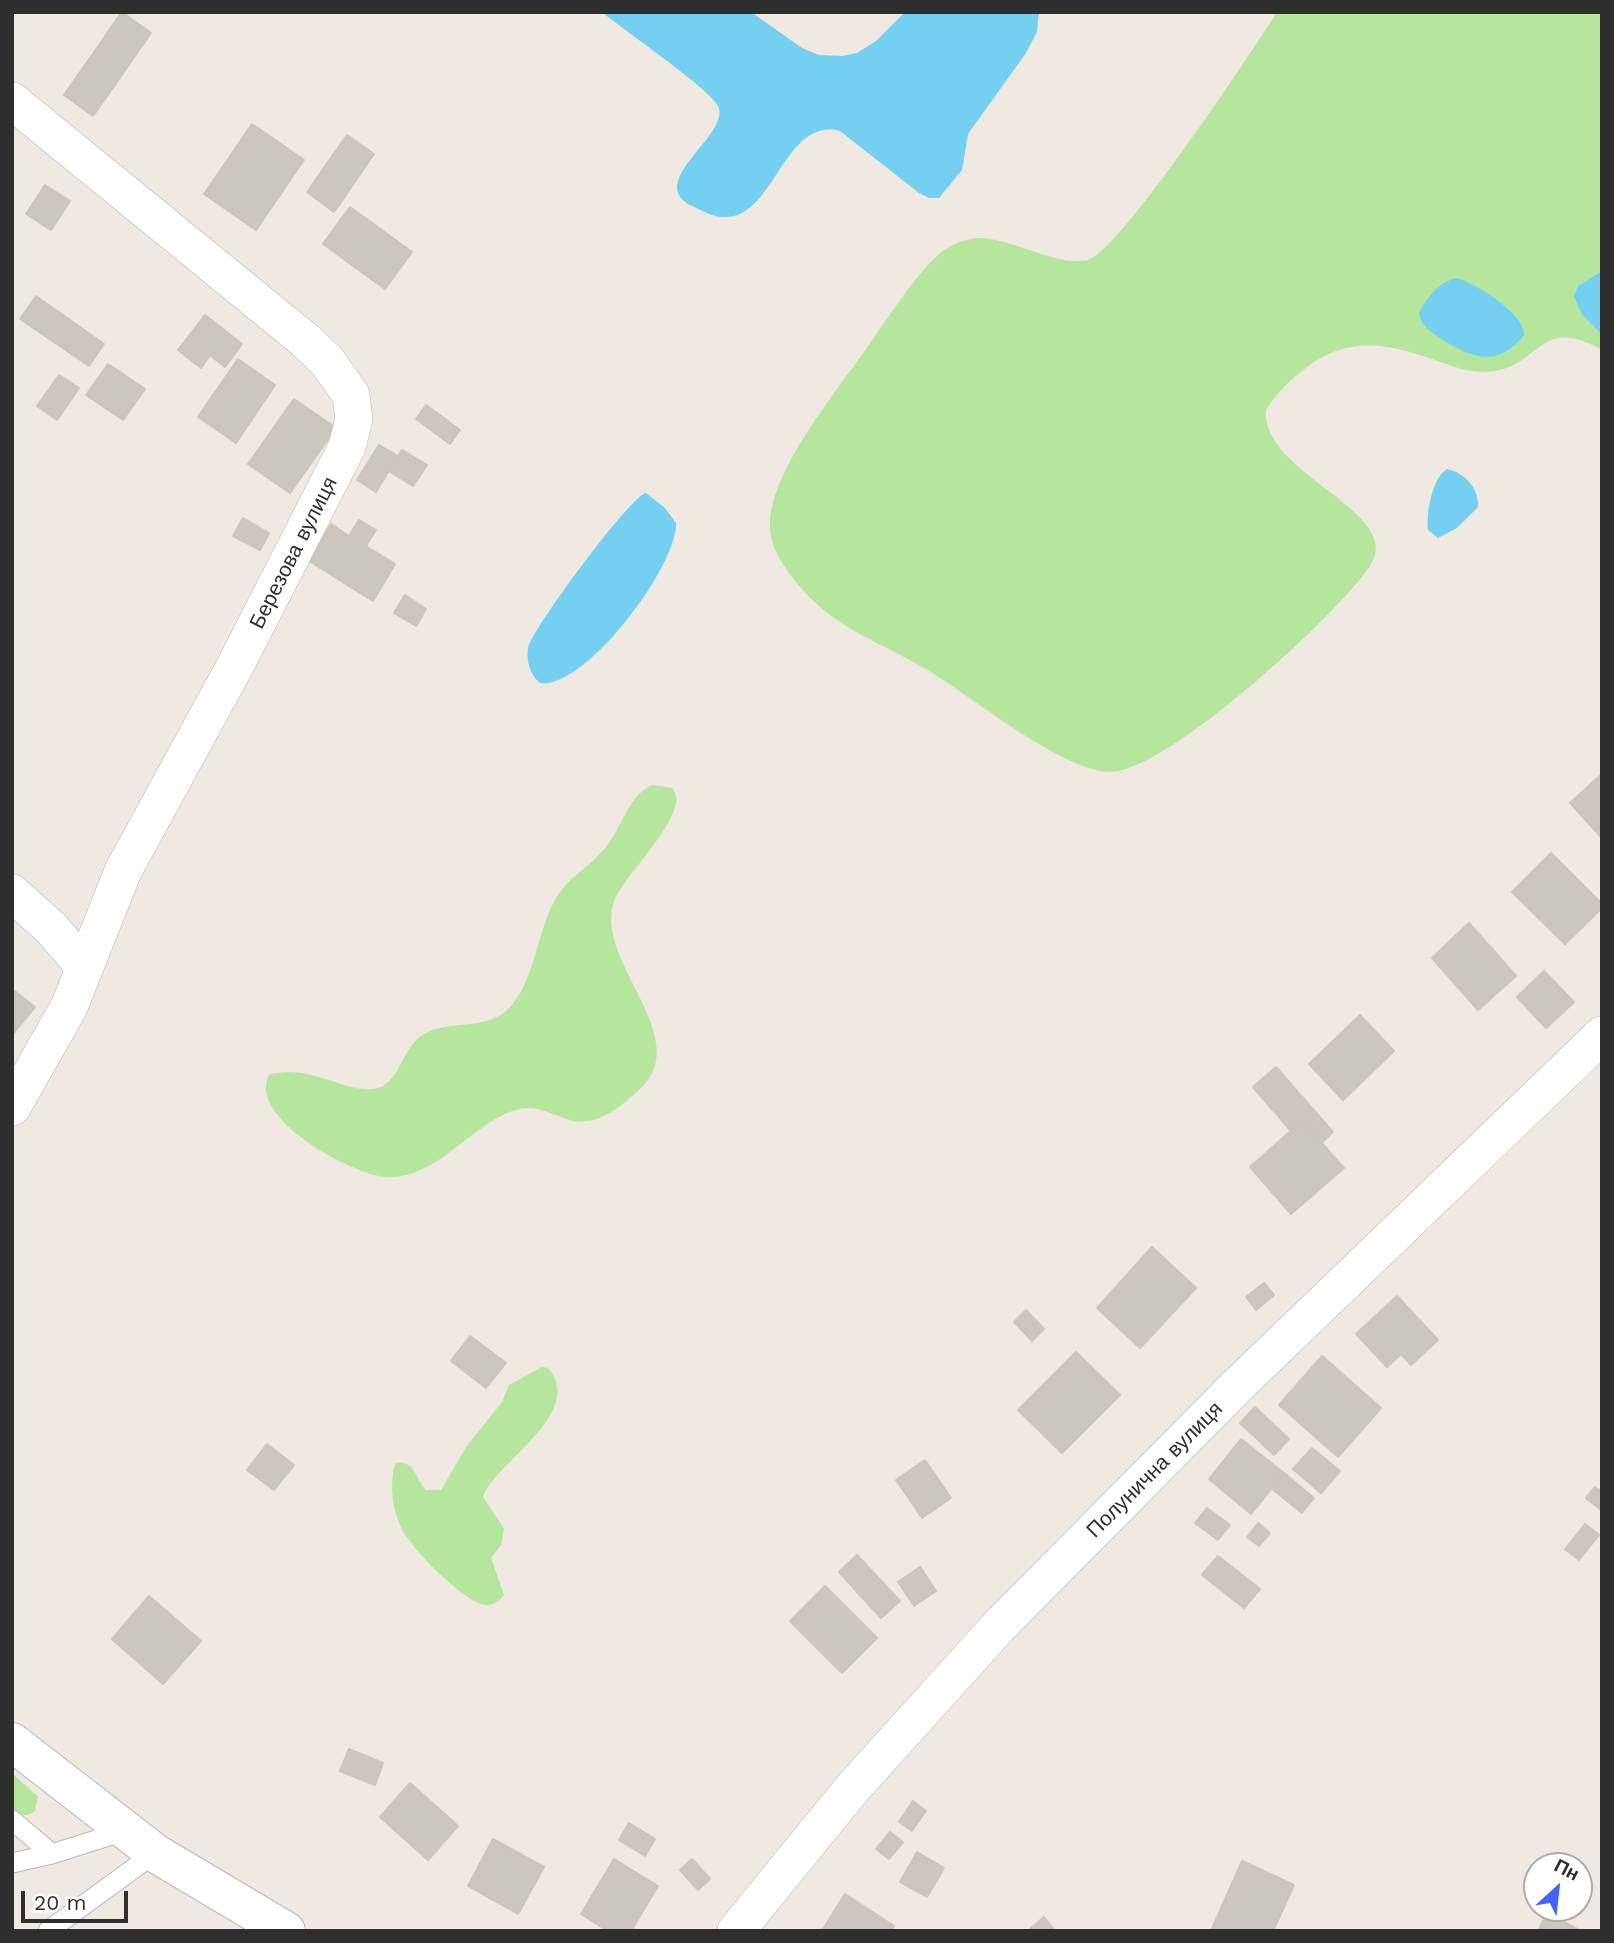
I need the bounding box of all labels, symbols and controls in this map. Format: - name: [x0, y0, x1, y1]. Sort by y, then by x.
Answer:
- street label: Березова вулиця: [245, 473, 343, 633]
- street label: Полунична вулиця: [1082, 1397, 1228, 1543]
- north arrow: [1523, 1852, 1593, 1922]
- text: Пн: [1550, 1854, 1583, 1886]
- scale bar: [24, 1876, 131, 1920]
- text: 20 m: [34, 1890, 86, 1915]

